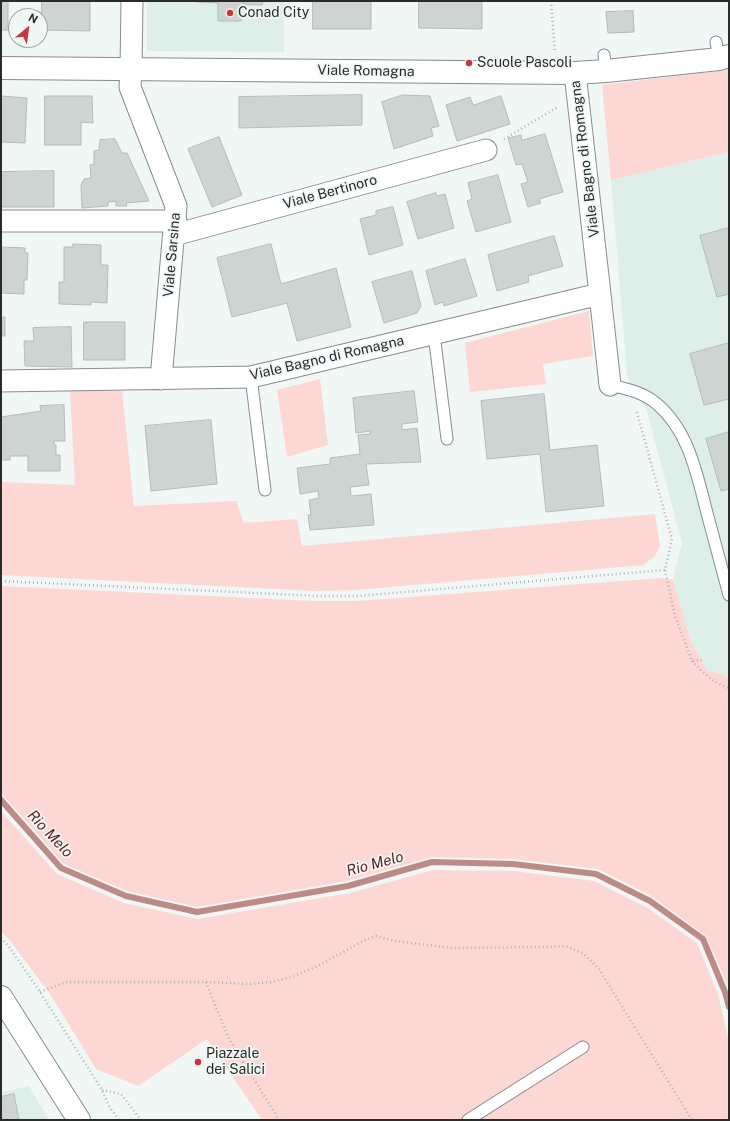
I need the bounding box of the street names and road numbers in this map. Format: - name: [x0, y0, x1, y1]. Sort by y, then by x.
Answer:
- street label: Viale Romagna: [317, 62, 415, 80]
- street label: Viale Bagno di Romagna: [567, 80, 603, 238]
- street label: Viale Bertinoro: [281, 171, 379, 213]
- street label: Viale Sarsina: [160, 212, 184, 298]
- street label: Viale Bagno di Romagna: [248, 332, 406, 384]

